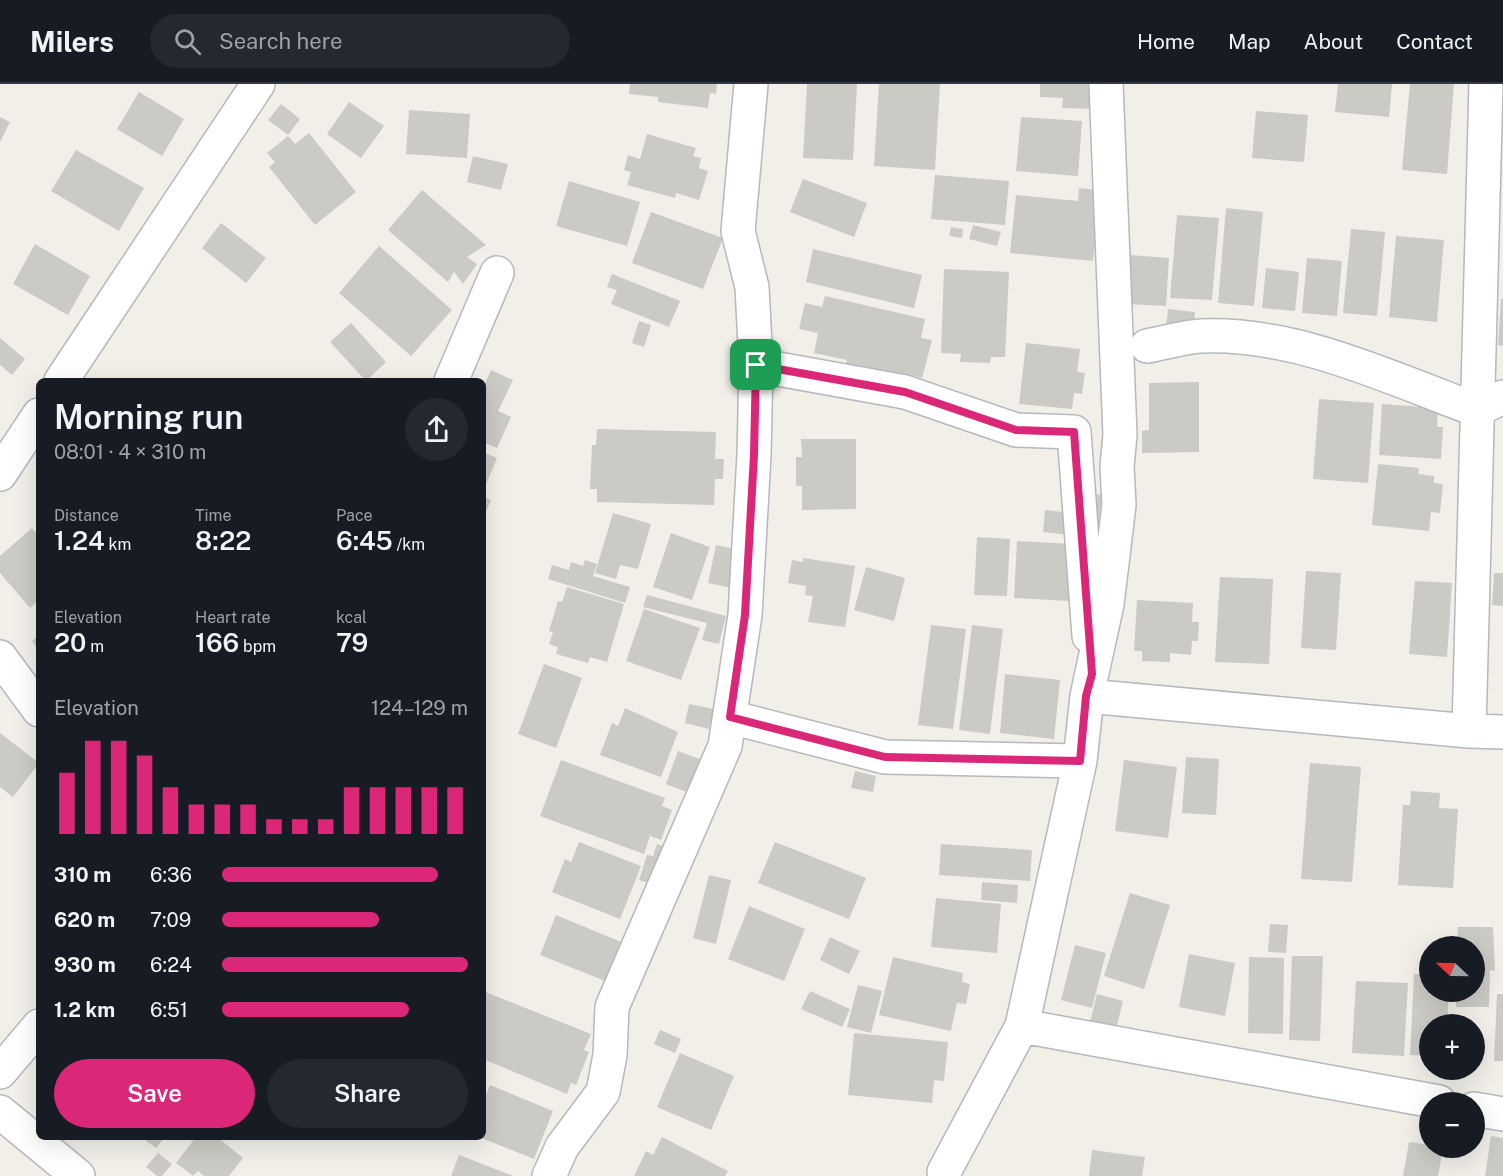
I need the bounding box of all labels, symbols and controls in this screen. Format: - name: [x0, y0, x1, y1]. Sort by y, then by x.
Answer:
- search box: [150, 14, 570, 68]
- text: Milers: [30, 25, 114, 58]
- icon: search: [171, 25, 204, 58]
- text: Search here: [219, 28, 343, 54]
- text: Home: [1137, 29, 1195, 54]
- text: Map: [1228, 29, 1271, 54]
- text: About: [1304, 29, 1363, 54]
- text: Contact: [1396, 29, 1473, 54]
- pin: [730, 339, 781, 390]
- icon: arrive: [739, 348, 772, 381]
- text: Morning run: [54, 398, 243, 436]
- button: share: [405, 398, 468, 461]
- text: 08:01 · 4 × 310 m: [54, 440, 206, 464]
- text: Distance: [54, 506, 119, 525]
- text: Time: [195, 506, 231, 525]
- text: Pace: [336, 506, 373, 525]
- text: 1.24: [54, 525, 105, 556]
- text: 8:22: [195, 525, 251, 556]
- text: 6:45: [336, 525, 393, 556]
- text: km: [105, 535, 131, 554]
- text: /km: [393, 535, 425, 554]
- text: Elevation: [54, 608, 122, 627]
- text: Heart rate: [195, 608, 271, 627]
- text: kcal: [336, 608, 367, 627]
- text: 20: [54, 627, 86, 658]
- text: 166: [195, 627, 239, 658]
- text: 79: [336, 627, 368, 658]
- text: m: [86, 637, 104, 656]
- text: bpm: [239, 637, 276, 656]
- text: Elevation: [54, 696, 139, 720]
- text: 124–129 m: [371, 696, 468, 720]
- text: 310 m: [54, 863, 111, 887]
- text: 6:36: [150, 863, 192, 887]
- text: 620 m: [54, 908, 115, 932]
- text: 7:09: [150, 908, 191, 932]
- north arrow: [1419, 936, 1485, 1002]
- map controls: [1419, 936, 1485, 1158]
- text: 930 m: [54, 953, 116, 977]
- text: 6:24: [150, 953, 192, 977]
- text: 1.2 km: [54, 998, 115, 1022]
- text: 6:51: [150, 998, 188, 1022]
- button: +: [1419, 1014, 1485, 1080]
- button: Save: [54, 1059, 255, 1128]
- button: Share: [267, 1059, 468, 1128]
- button: −: [1419, 1092, 1485, 1158]

